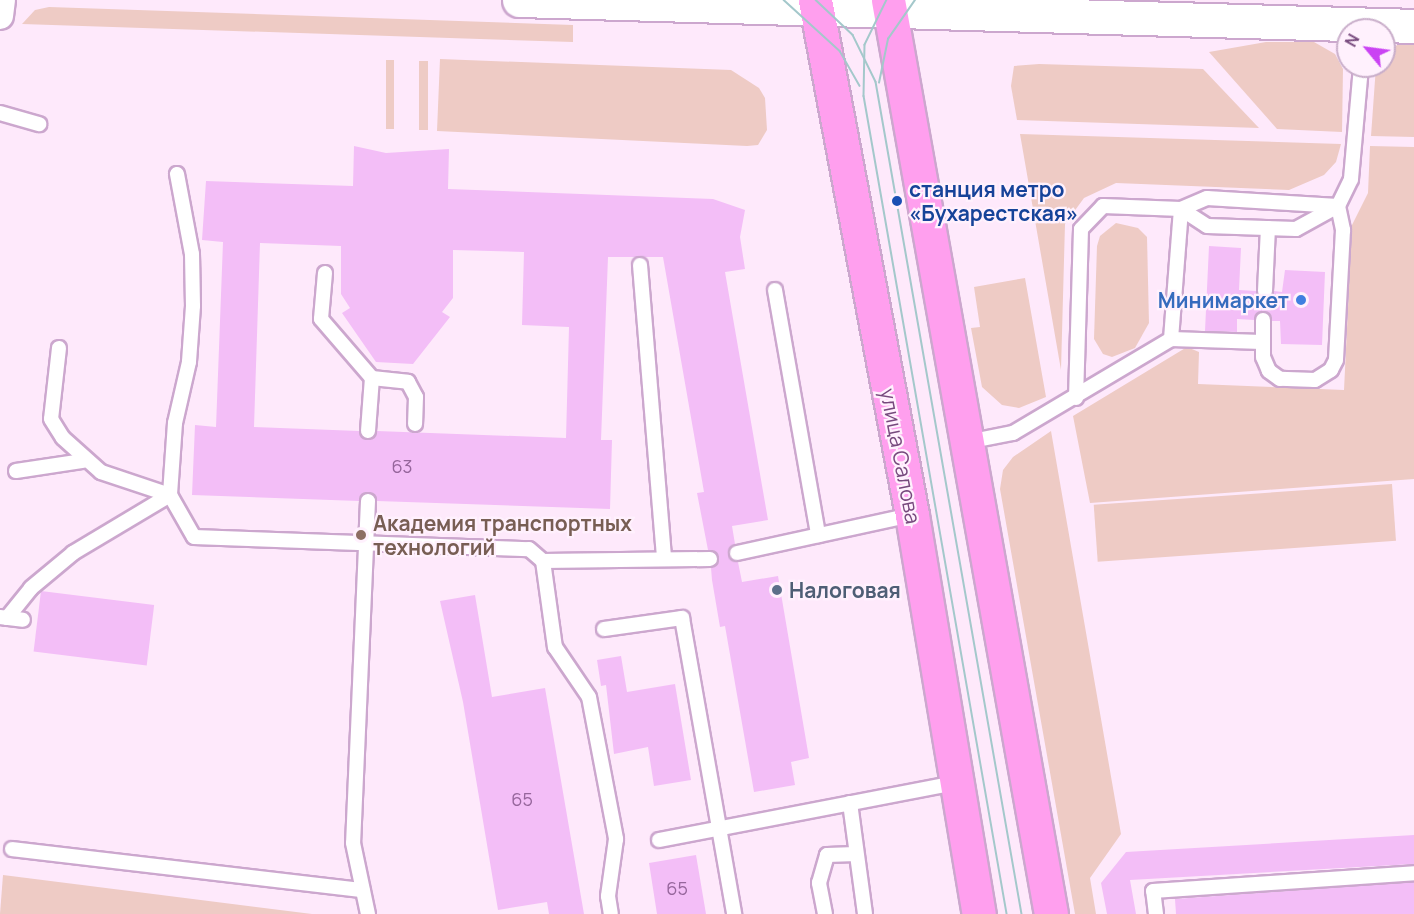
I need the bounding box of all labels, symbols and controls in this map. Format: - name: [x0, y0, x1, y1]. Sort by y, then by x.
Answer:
- north arrow: [1336, 18, 1396, 78]
- text: N: [1340, 30, 1364, 51]
- place label: станция метро «Бухарестская»: [909, 176, 1078, 226]
- marker: станция метро «Бухарестская»: [890, 194, 904, 208]
- place label: Минимаркет: [1158, 287, 1289, 313]
- marker: Минимаркет: [1294, 293, 1308, 307]
- street label: улица Салова: [876, 386, 926, 526]
- house number: 63: [391, 455, 413, 477]
- place label: Академия транспортных технологий: [373, 510, 632, 560]
- marker: Академия транспортных технологий: [354, 528, 368, 542]
- place label: Налоговая: [789, 577, 901, 603]
- marker: Налоговая: [770, 583, 784, 597]
- house number: 65: [511, 788, 533, 810]
- house number: 65: [666, 877, 688, 899]

